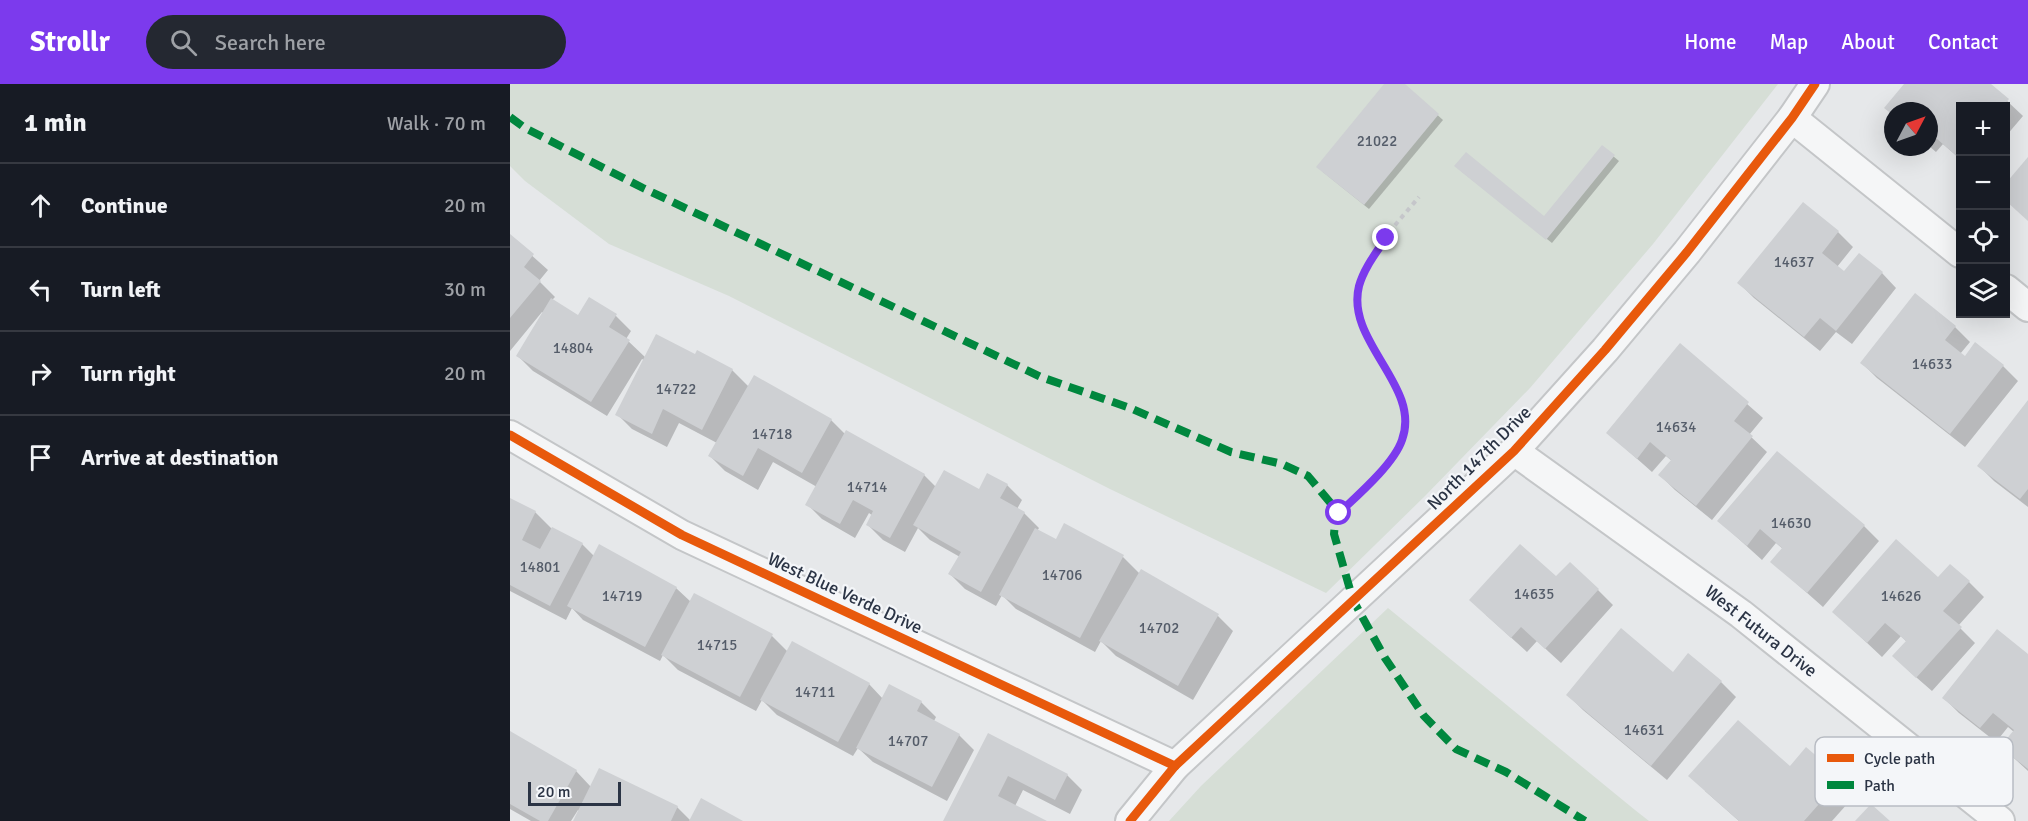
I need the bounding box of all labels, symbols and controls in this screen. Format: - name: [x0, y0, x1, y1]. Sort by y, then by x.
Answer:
- search box: [146, 15, 566, 69]
- text: Strollr: [30, 25, 110, 59]
- icon: search: [167, 26, 200, 59]
- text: Search here: [215, 29, 326, 56]
- text: Home: [1684, 29, 1737, 55]
- text: Map: [1770, 29, 1808, 55]
- text: About: [1841, 29, 1895, 55]
- text: Contact: [1928, 29, 1998, 55]
- north arrow: [1884, 102, 1938, 156]
- map controls: [1956, 102, 2010, 318]
- button: +: [1956, 102, 2010, 156]
- text: 1 min: [24, 107, 87, 139]
- text: Walk · 70 m: [387, 111, 486, 136]
- house number: 21022: [1357, 132, 1397, 150]
- button: −: [1956, 156, 2010, 210]
- icon: ahead: [24, 189, 57, 222]
- text: Continue: [81, 192, 168, 219]
- text: 20 m: [444, 193, 486, 218]
- button: locate: [1956, 210, 2010, 264]
- route end: [1372, 224, 1398, 250]
- house number: 14637: [1774, 253, 1814, 271]
- button: layers: [1956, 264, 2010, 318]
- icon: left: [24, 273, 57, 306]
- text: Turn left: [81, 276, 161, 303]
- text: 30 m: [444, 277, 486, 302]
- house number: 14804: [553, 339, 593, 357]
- house number: 14633: [1912, 355, 1952, 373]
- icon: right: [24, 357, 57, 390]
- text: Turn right: [81, 360, 176, 387]
- text: 20 m: [444, 361, 486, 386]
- house number: 14722: [656, 380, 696, 398]
- street label: North 147th Drive: [1422, 401, 1536, 515]
- house number: 14634: [1656, 418, 1696, 436]
- house number: 14718: [752, 425, 792, 443]
- icon: arrive: [24, 441, 57, 474]
- text: Arrive at destination: [81, 444, 278, 471]
- house number: 14714: [847, 478, 887, 496]
- route start: [1325, 499, 1351, 525]
- house number: 14630: [1771, 514, 1811, 532]
- street label: West Blue Verde Drive: [764, 547, 926, 639]
- house number: 14801: [520, 558, 560, 576]
- house number: 14706: [1042, 566, 1082, 584]
- street label: West Futura Drive: [1700, 580, 1822, 682]
- house number: 14635: [1514, 585, 1554, 603]
- house number: 14719: [602, 587, 642, 605]
- house number: 14626: [1881, 587, 1921, 605]
- house number: 14702: [1139, 619, 1179, 637]
- house number: 14715: [697, 636, 737, 654]
- house number: 14711: [795, 683, 835, 701]
- house number: 14631: [1624, 721, 1664, 739]
- house number: 14707: [888, 732, 928, 750]
- legend: [1815, 737, 2013, 806]
- text: Cycle path: [1864, 749, 1935, 769]
- text: Path: [1864, 776, 1895, 796]
- scale bar: [528, 779, 621, 806]
- text: 20 m: [537, 782, 571, 802]

